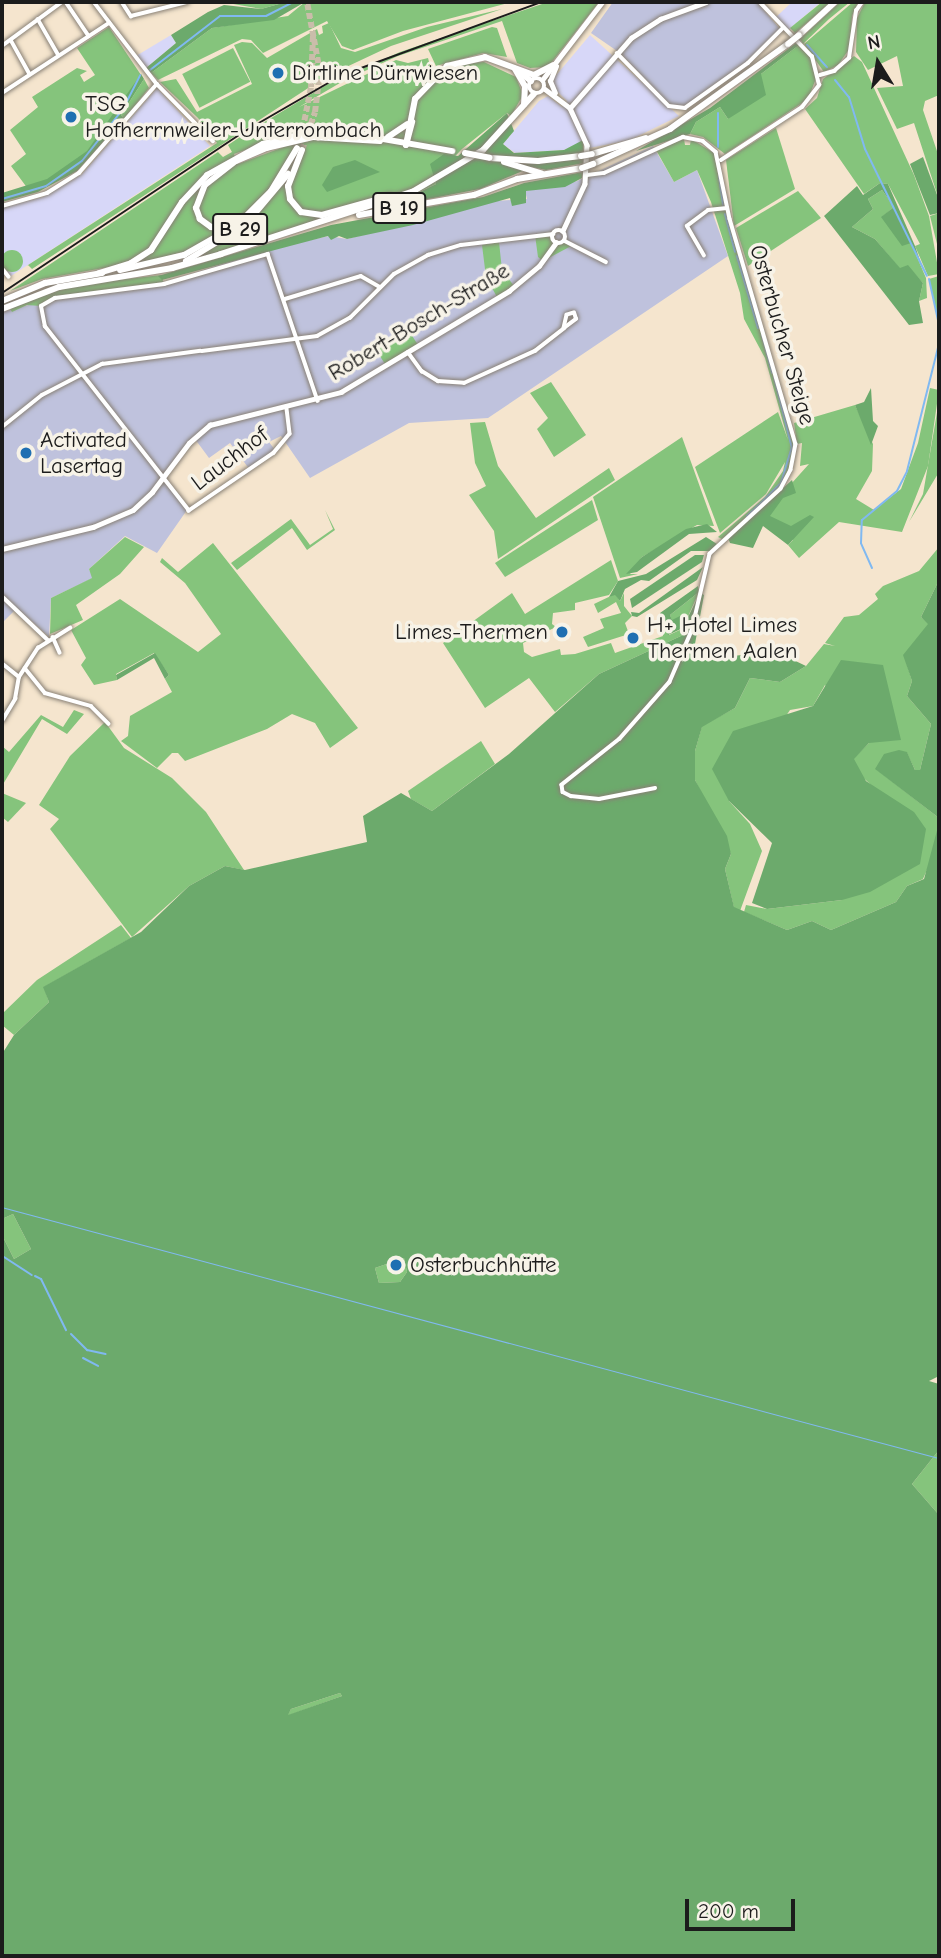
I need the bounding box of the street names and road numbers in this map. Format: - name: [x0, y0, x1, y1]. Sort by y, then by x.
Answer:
- road number: B 19: [371, 190, 427, 226]
- road number: B 29: [212, 212, 268, 246]
- street label: Osterbucher Steige: [743, 242, 821, 428]
- street label: Robert-Bosch-Straße: [323, 257, 515, 387]
- street label: Lauchhof: [186, 421, 274, 497]

